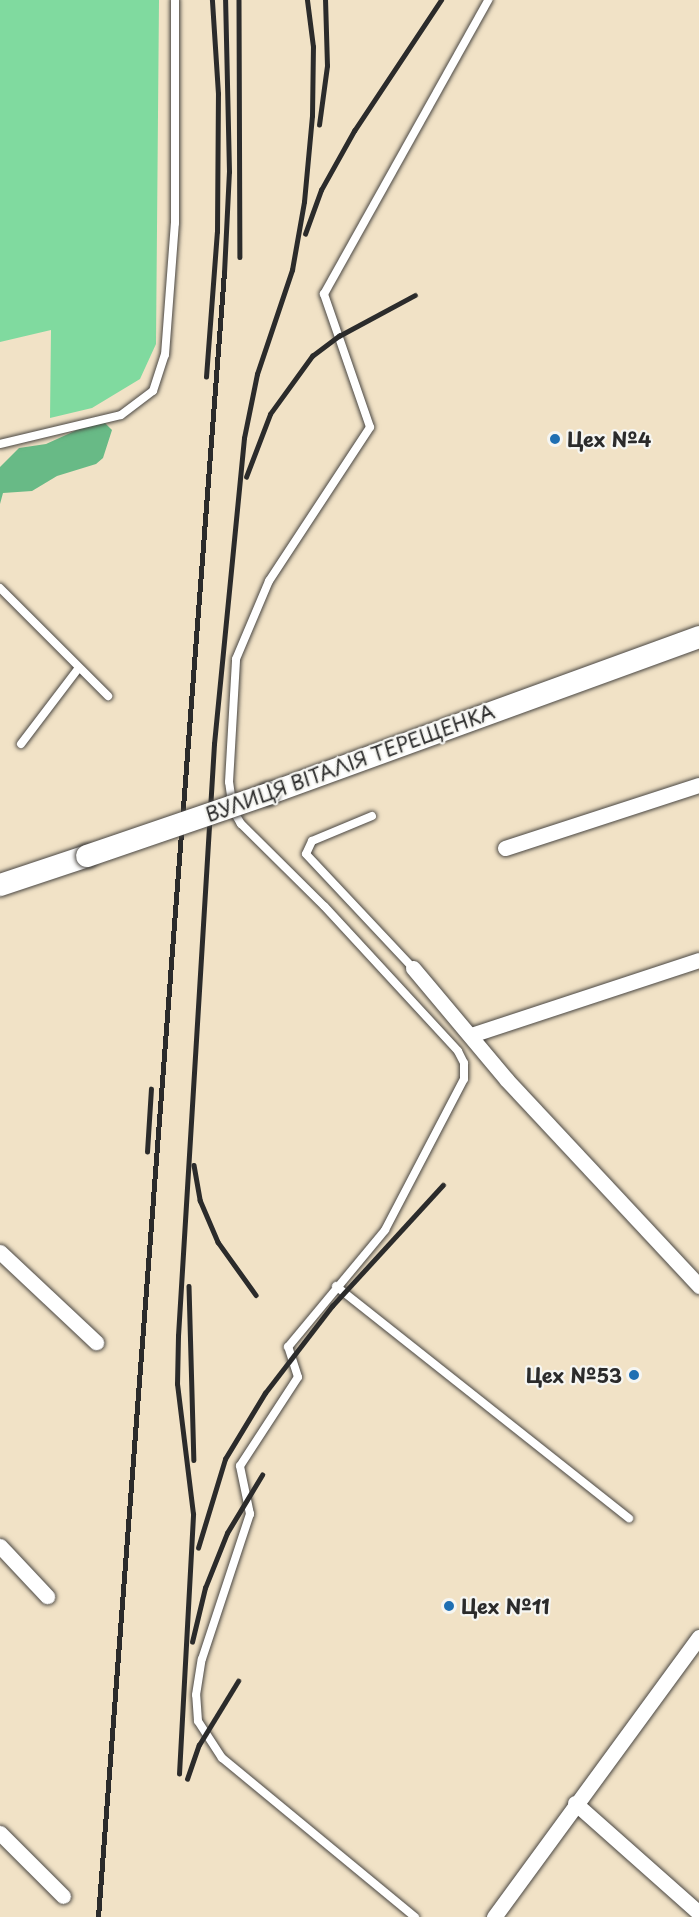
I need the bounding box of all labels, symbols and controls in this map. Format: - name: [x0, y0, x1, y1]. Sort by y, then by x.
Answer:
- place label: Цех №4: [567, 427, 652, 451]
- marker: Цех №4: [548, 432, 562, 446]
- street label: ВУЛИЦЯ ВІТАЛІЯ ТЕРЕЩЕНКА: [201, 699, 499, 827]
- place label: Цех №53: [525, 1363, 622, 1387]
- marker: Цех №53: [627, 1368, 641, 1382]
- place label: Цех №11: [461, 1594, 550, 1618]
- marker: Цех №11: [442, 1599, 456, 1613]

